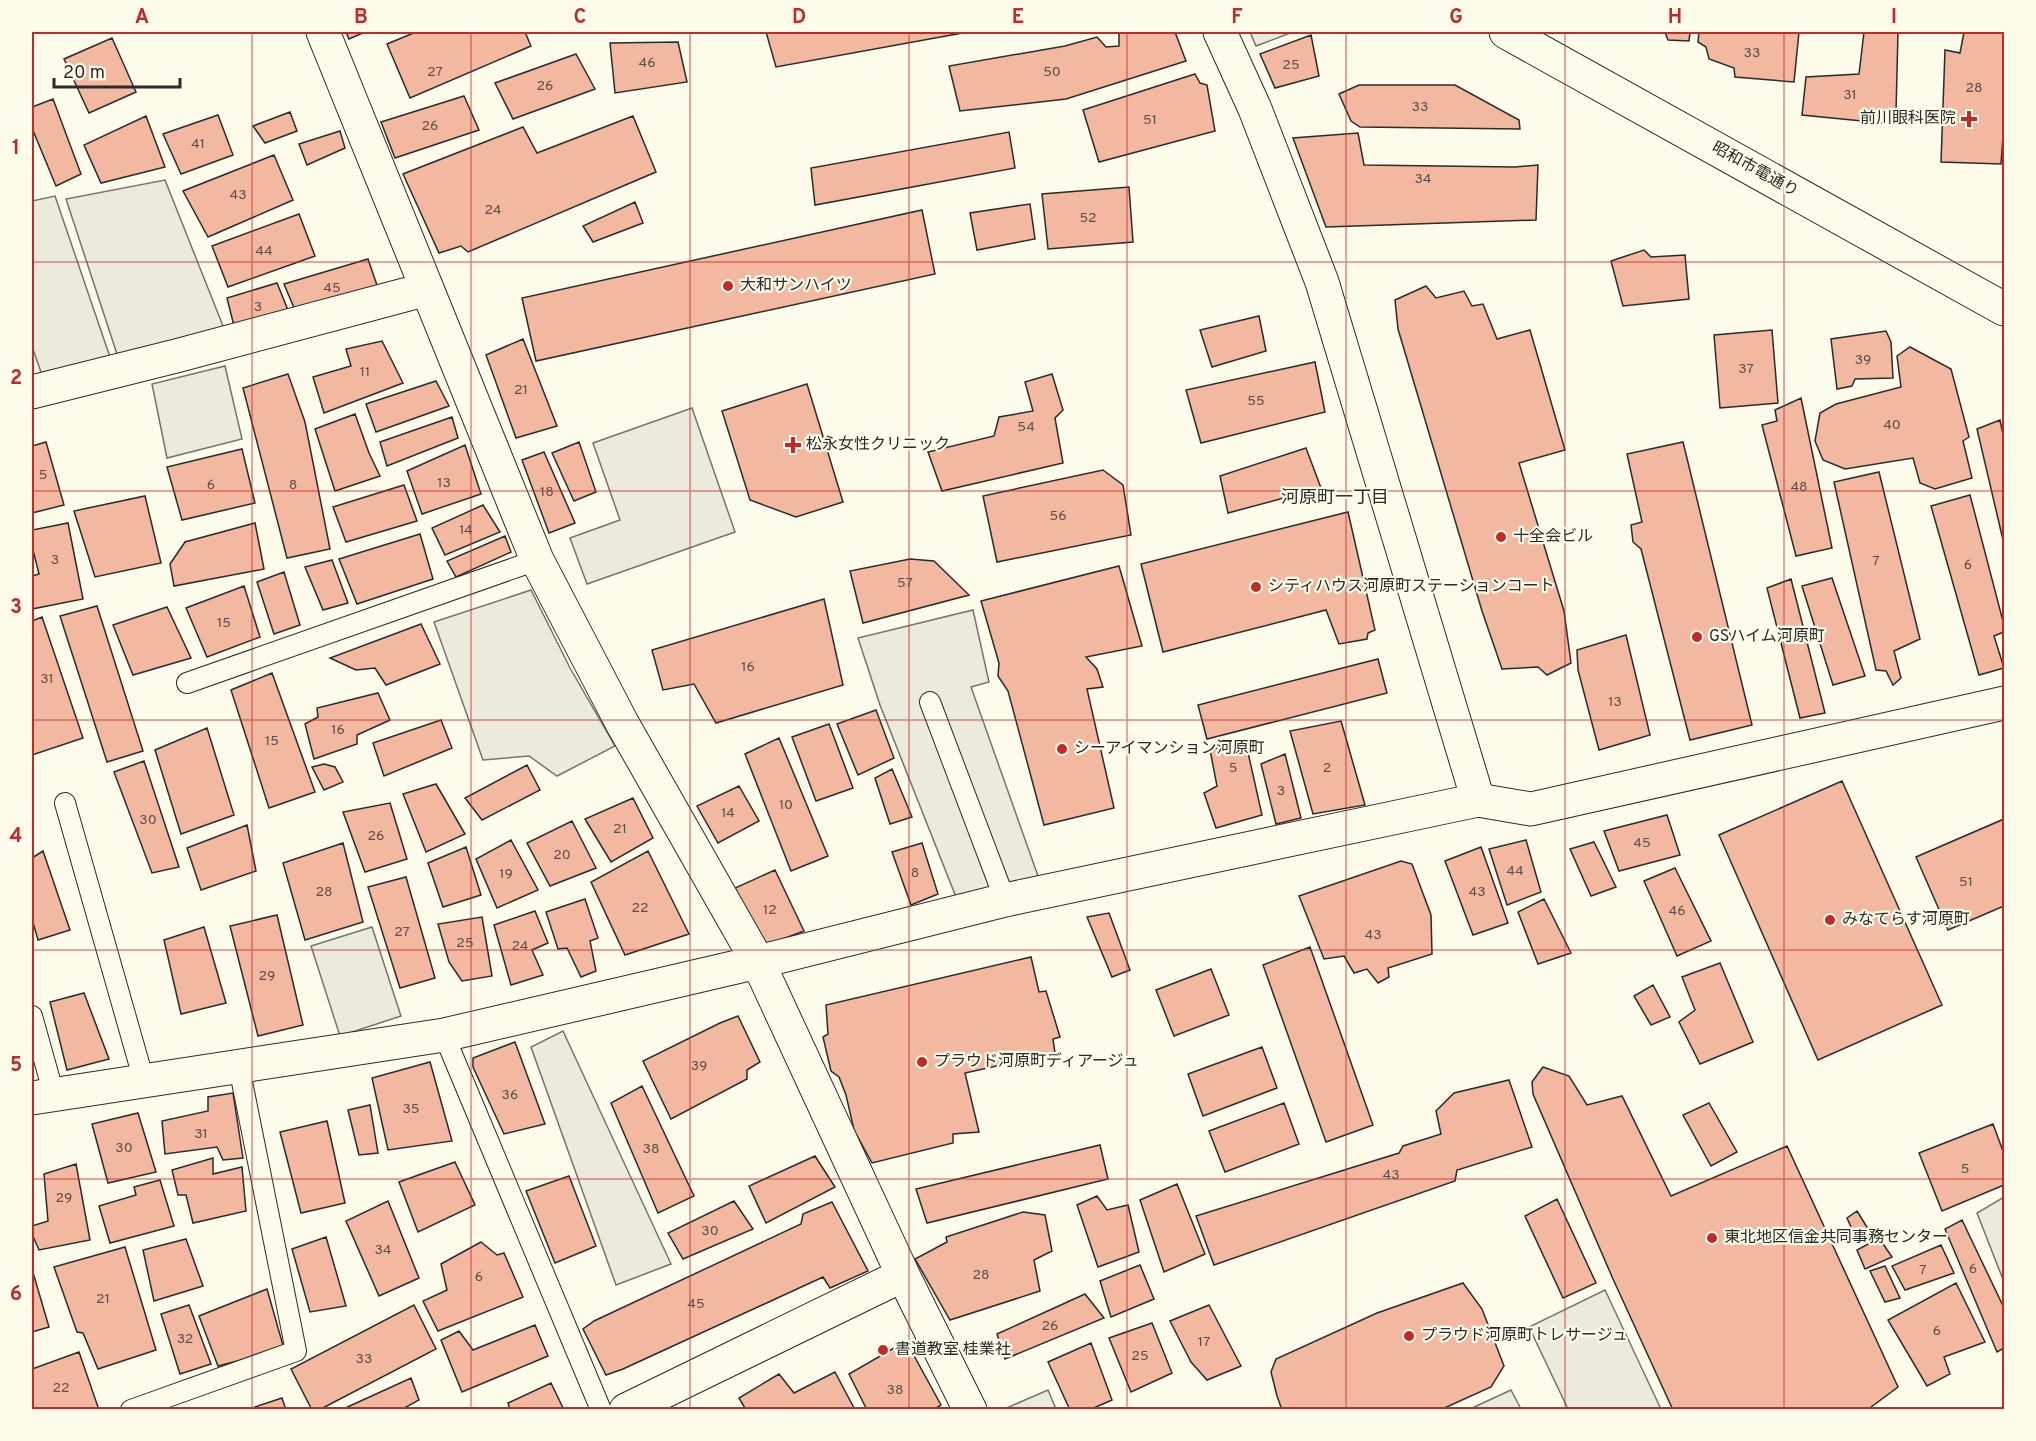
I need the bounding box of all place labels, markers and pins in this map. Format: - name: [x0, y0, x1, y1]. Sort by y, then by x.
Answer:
- place label: 前川眼科医院: [1860, 109, 1956, 129]
- marker: 前川眼科医院: [1960, 110, 1978, 128]
- place label: 大和サンハイツ: [740, 276, 852, 296]
- marker: 大和サンハイツ: [721, 279, 735, 293]
- place label: 松永女性クリニック: [806, 435, 950, 455]
- marker: 松永女性クリニック: [784, 436, 802, 454]
- place label: 十全会ビル: [1513, 527, 1593, 547]
- marker: 十全会ビル: [1494, 530, 1508, 544]
- place label: シティハウス河原町ステーションコート: [1268, 577, 1555, 597]
- marker: シティハウス河原町ステーションコート: [1249, 580, 1263, 594]
- place label: GSハイム河原町: [1709, 627, 1825, 647]
- marker: GSハイム河原町: [1690, 630, 1704, 644]
- place label: シーアイマンション河原町: [1074, 739, 1265, 759]
- marker: シーアイマンション河原町: [1055, 742, 1069, 756]
- place label: みなてらす河原町: [1842, 910, 1970, 930]
- marker: みなてらす河原町: [1823, 913, 1837, 927]
- place label: プラウド河原町ディアージュ: [934, 1052, 1138, 1072]
- marker: プラウド河原町ディアージュ: [915, 1055, 929, 1069]
- place label: 東北地区信金共同事務センター: [1724, 1228, 1948, 1248]
- marker: 東北地区信金共同事務センター: [1705, 1231, 1719, 1245]
- place label: プラウド河原町トレサージュ: [1421, 1326, 1628, 1346]
- marker: プラウド河原町トレサージュ: [1402, 1329, 1416, 1343]
- place label: 書道教室 桂業社: [895, 1340, 1011, 1360]
- marker: 書道教室 桂業社: [876, 1343, 890, 1357]

